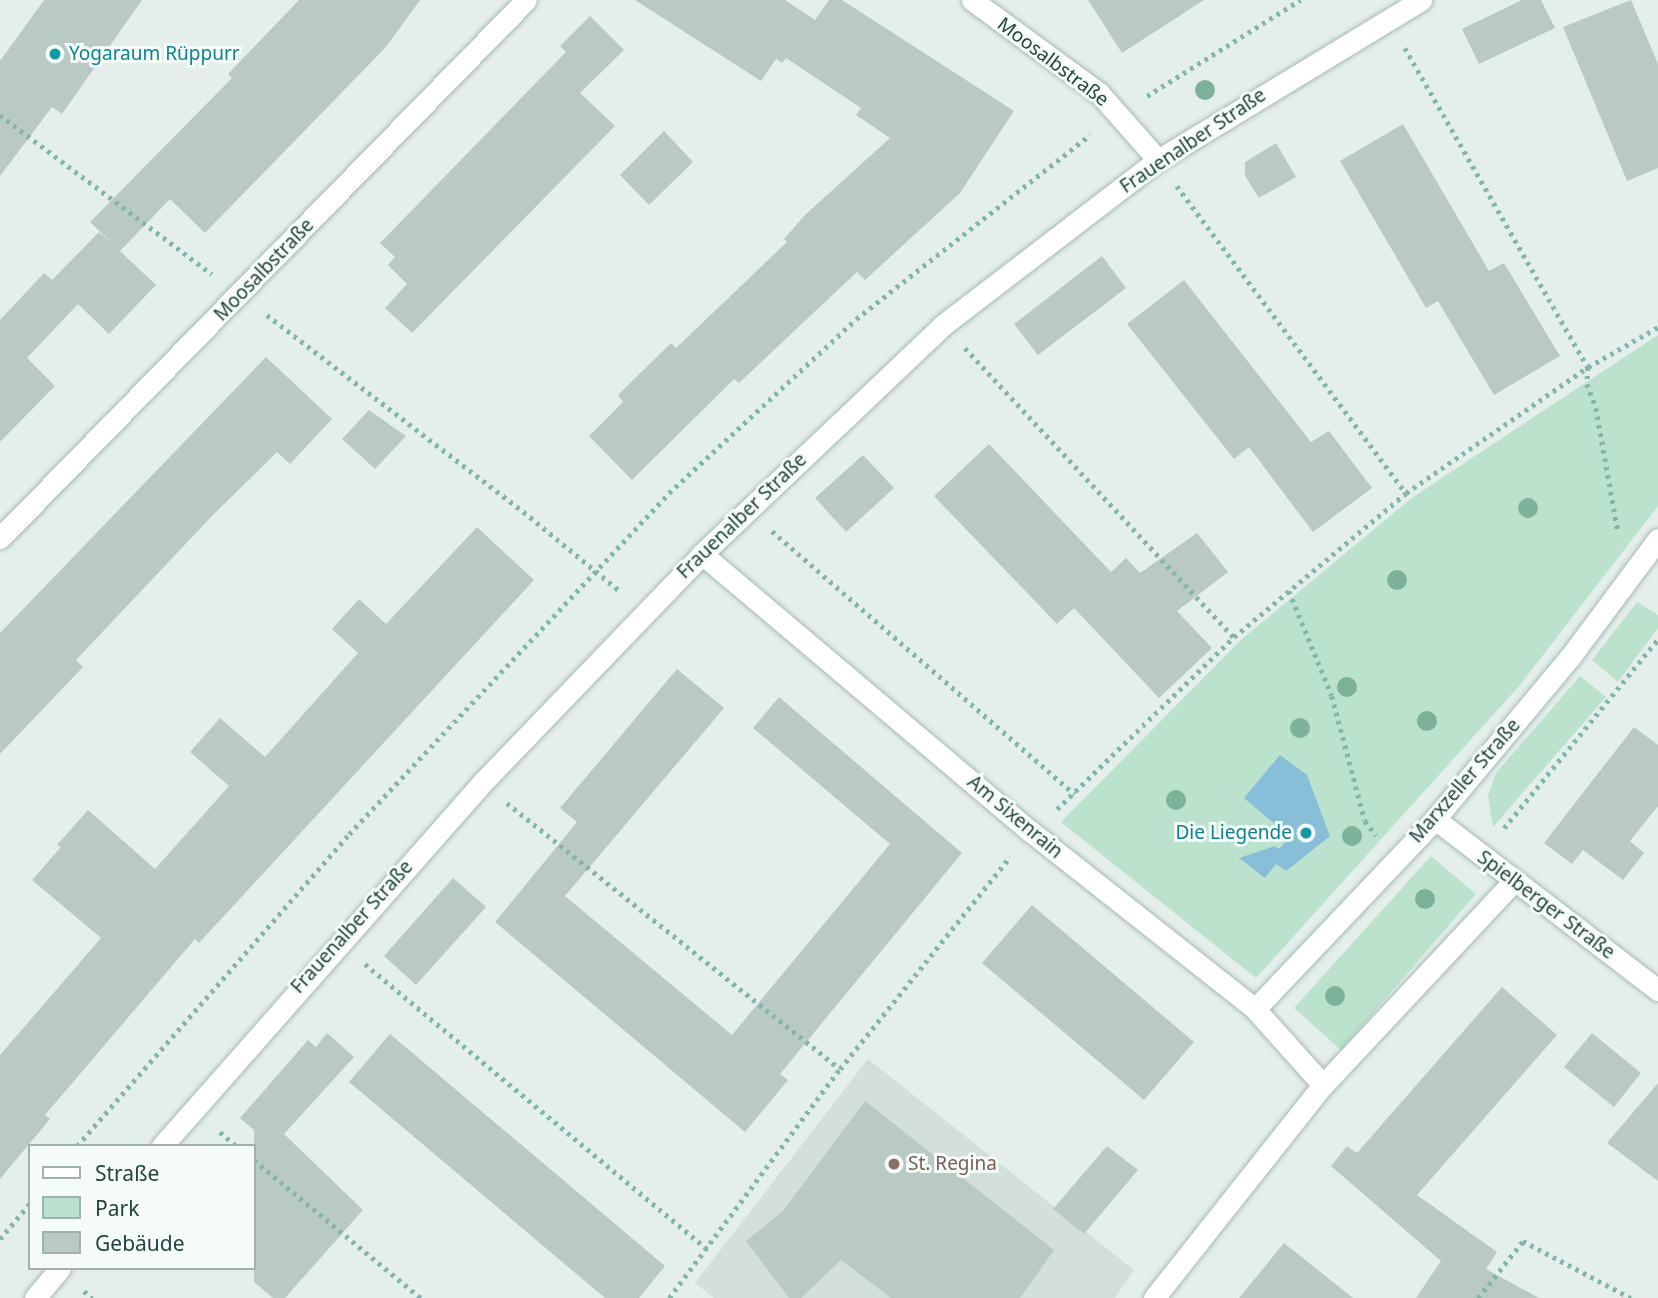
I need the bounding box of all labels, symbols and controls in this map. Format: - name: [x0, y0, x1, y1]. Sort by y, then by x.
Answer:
- street label: Moosalbstraße: [993, 13, 1113, 111]
- place label: Yogaraum Rüppurr: [69, 43, 240, 65]
- marker: Yogaraum Rüppurr: [47, 46, 63, 62]
- street label: Frauenalber Straße: [1116, 84, 1270, 198]
- street label: Moosalbstraße: [209, 214, 319, 326]
- street label: Frauenalber Straße: [673, 448, 811, 584]
- street label: Marxzeller Straße: [1405, 714, 1525, 848]
- street label: Am Sixenrain: [963, 771, 1067, 863]
- place label: Die Liegende: [1175, 822, 1292, 844]
- marker: Die Liegende: [1298, 825, 1314, 841]
- street label: Spielberger Straße: [1473, 846, 1619, 964]
- street label: Frauenalber Straße: [286, 856, 418, 998]
- legend: [28, 1144, 256, 1270]
- place label: St. Regina: [908, 1153, 997, 1175]
- marker: St. Regina: [886, 1156, 902, 1172]
- text: Straße: [95, 1159, 159, 1187]
- text: Park: [95, 1194, 139, 1222]
- text: Gebäude: [95, 1229, 185, 1257]

